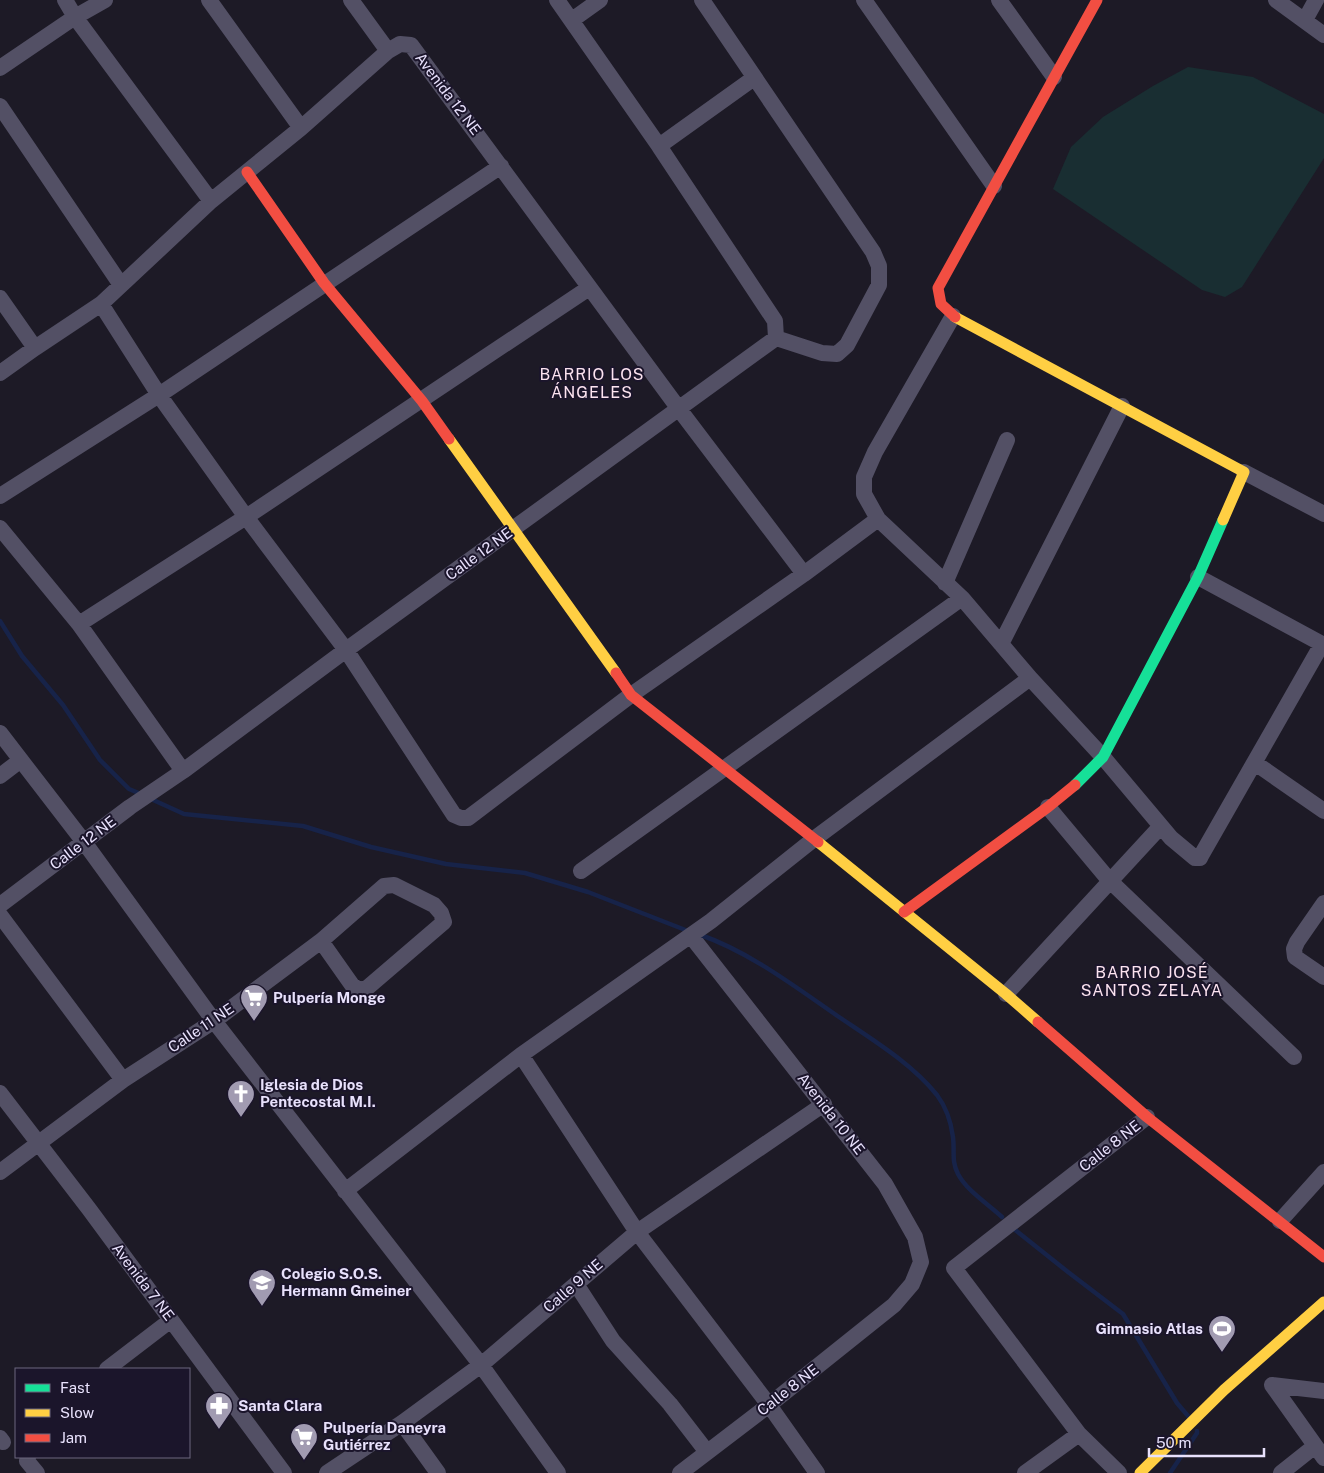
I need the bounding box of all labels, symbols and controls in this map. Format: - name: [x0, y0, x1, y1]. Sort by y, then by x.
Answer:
- street label: Avenida 12 NE: [412, 49, 485, 138]
- district label: BARRIO LOS ÁNGELES: [539, 365, 645, 402]
- street label: Calle 12 NE: [442, 524, 515, 584]
- street label: Calle 12 NE: [46, 812, 119, 873]
- district label: BARRIO JOSÉ SANTOS ZELAYA: [1081, 962, 1223, 1000]
- supermarket icon: Pulpería Monge: [239, 983, 269, 1022]
- place label: Pulpería Monge: [273, 989, 385, 1006]
- street label: Calle 11 NE: [165, 999, 237, 1056]
- street label: Avenida 10 NE: [794, 1070, 868, 1158]
- place label: Iglesia de Dios Pentecostal M.I.: [260, 1076, 376, 1110]
- church icon: Iglesia de Dios Pentecostal M.I.: [226, 1079, 256, 1118]
- street label: Calle 8 NE: [1076, 1116, 1144, 1175]
- street label: Avenida 7 NE: [109, 1240, 178, 1324]
- street label: Calle 9 NE: [540, 1255, 606, 1316]
- place label: Colegio S.O.S. Hermann Gmeiner: [281, 1265, 411, 1299]
- school or university icon: Colegio S.O.S. Hermann Gmeiner: [247, 1268, 277, 1307]
- sports icon: Gimnasio Atlas: [1207, 1314, 1237, 1353]
- place label: Gimnasio Atlas: [1095, 1320, 1203, 1337]
- street label: Calle 8 NE: [754, 1360, 822, 1419]
- legend: [15, 1368, 190, 1458]
- text: Fast: [60, 1379, 90, 1396]
- pharmacy icon: Santa Clara: [204, 1391, 234, 1430]
- place label: Santa Clara: [238, 1397, 322, 1414]
- text: Slow: [60, 1404, 95, 1421]
- place label: Pulpería Daneyra Gutiérrez: [323, 1419, 446, 1453]
- supermarket icon: Pulpería Daneyra Gutiérrez: [289, 1422, 319, 1461]
- scale bar: [1149, 1426, 1264, 1458]
- text: Jam: [60, 1429, 87, 1446]
- text: 50 m: [1156, 1434, 1191, 1451]

